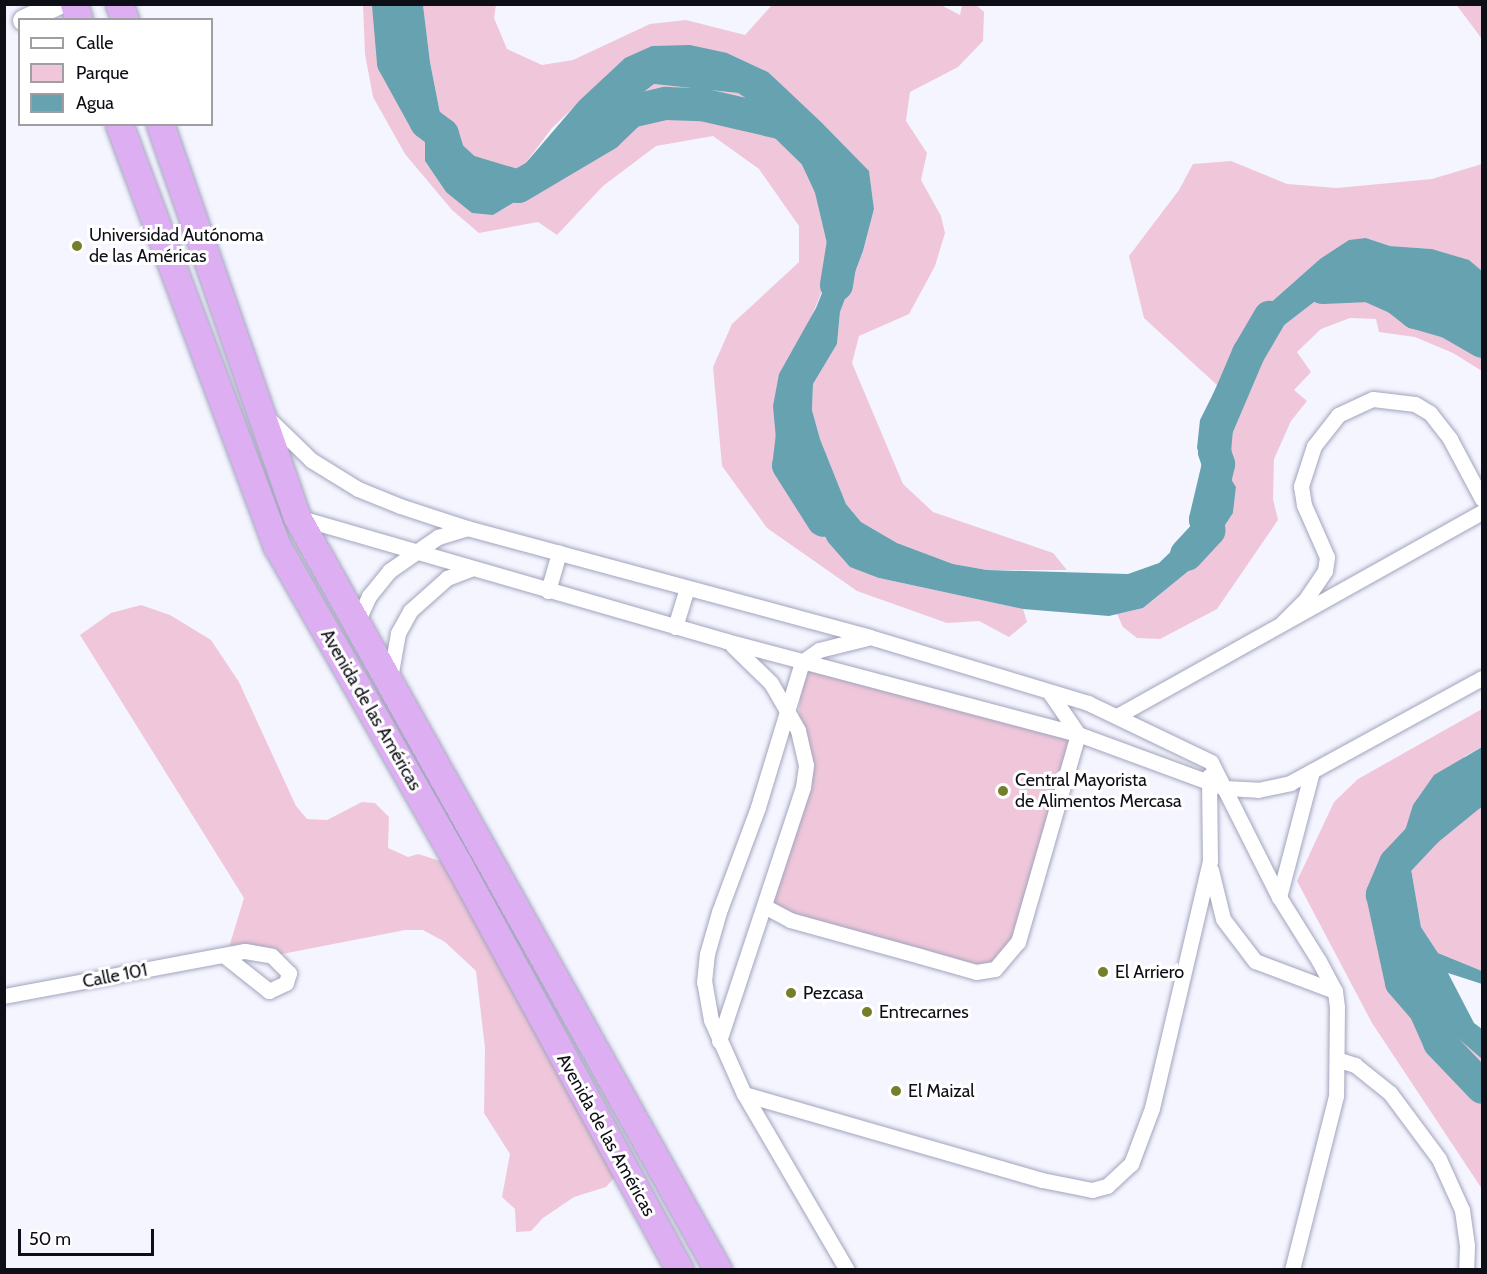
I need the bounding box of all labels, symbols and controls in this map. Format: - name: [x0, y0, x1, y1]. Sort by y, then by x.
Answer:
- legend: [18, 18, 213, 126]
- text: Calle: [76, 32, 113, 54]
- text: Parque: [76, 62, 129, 84]
- text: Agua: [76, 92, 114, 114]
- place label: Universidad Autónoma de las Américas: [89, 225, 264, 268]
- marker: Universidad Autónoma de las Américas: [70, 239, 84, 253]
- street label: Avenida de las Américas: [316, 626, 426, 794]
- place label: Central Mayorista de Alimentos Mercasa: [1015, 770, 1182, 812]
- marker: Central Mayorista de Alimentos Mercasa: [996, 784, 1010, 798]
- street label: Calle 101: [81, 959, 149, 993]
- place label: El Arriero: [1115, 961, 1184, 983]
- marker: El Arriero: [1096, 965, 1110, 979]
- place label: Pezcasa: [803, 982, 863, 1004]
- marker: Pezcasa: [784, 986, 798, 1000]
- place label: Entrecarnes: [879, 1001, 969, 1023]
- marker: Entrecarnes: [860, 1005, 874, 1019]
- street label: Avenida de las Américas: [552, 1050, 660, 1220]
- place label: El Maizal: [908, 1080, 975, 1102]
- marker: El Maizal: [889, 1084, 903, 1098]
- scale bar: [21, 1217, 158, 1255]
- text: 50 m: [29, 1228, 71, 1250]

